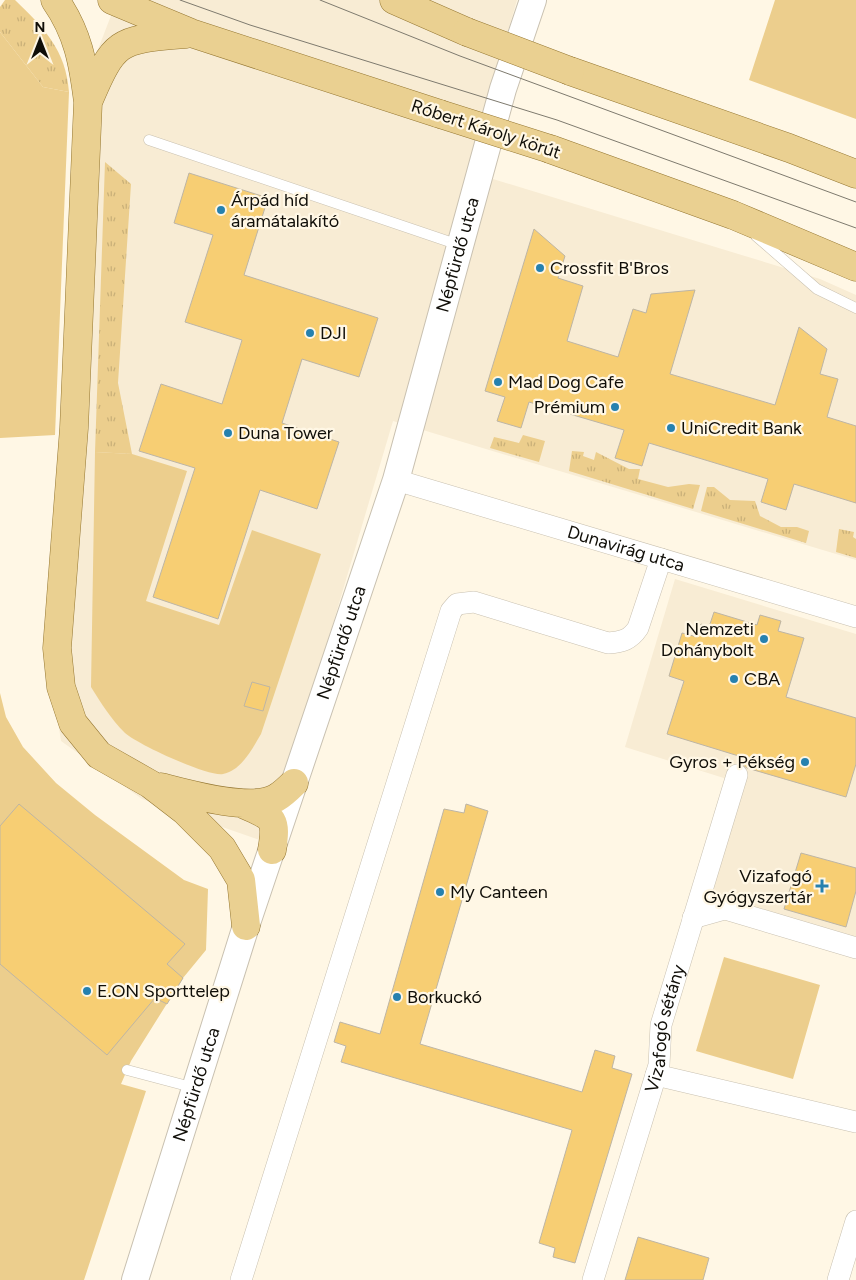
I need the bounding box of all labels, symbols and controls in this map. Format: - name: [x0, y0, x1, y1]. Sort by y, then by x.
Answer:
- north arrow: [15, 15, 65, 65]
- text: N: [35, 19, 45, 36]
- street label: Róbert Károly körút: [409, 94, 564, 164]
- place label: Árpád híd áramátalakító: [231, 189, 339, 232]
- street label: Népfürdő utca: [431, 195, 484, 315]
- marker: Árpád híd áramátalakító: [215, 204, 227, 216]
- place label: Crossfit B'Bros: [550, 257, 669, 279]
- marker: Crossfit B'Bros: [534, 262, 546, 274]
- place label: DJI: [320, 322, 347, 344]
- marker: DJI: [304, 327, 316, 339]
- place label: Mad Dog Cafe: [508, 371, 624, 393]
- marker: Mad Dog Cafe: [492, 376, 504, 388]
- place label: Prémium: [534, 396, 605, 418]
- marker: Prémium: [609, 401, 621, 413]
- place label: UniCredit Bank: [681, 417, 802, 439]
- place label: Duna Tower: [238, 422, 333, 444]
- marker: UniCredit Bank: [665, 422, 677, 434]
- marker: Duna Tower: [222, 427, 234, 439]
- street label: Dunavirág utca: [565, 521, 687, 576]
- street label: Népfürdő utca: [312, 583, 371, 702]
- place label: Nemzeti Dohánybolt: [661, 618, 754, 661]
- marker: Nemzeti Dohánybolt: [758, 633, 770, 645]
- place label: CBA: [744, 668, 780, 690]
- marker: CBA: [728, 673, 740, 685]
- place label: Gyros + Pékség: [669, 751, 795, 773]
- marker: Gyros + Pékség: [799, 756, 811, 768]
- place label: Vizafogó Gyógyszertár: [703, 865, 812, 908]
- marker: Vizafogó Gyógyszertár: [816, 880, 828, 892]
- place label: My Canteen: [450, 881, 548, 903]
- marker: My Canteen: [434, 886, 446, 898]
- street label: Vizafogó sétány: [640, 962, 690, 1095]
- place label: E.ON Sporttelep: [97, 980, 230, 1002]
- marker: E.ON Sporttelep: [81, 985, 93, 997]
- place label: Borkuckó: [407, 986, 482, 1008]
- marker: Borkuckó: [391, 991, 403, 1003]
- street label: Népfürdő utca: [168, 1025, 225, 1144]

